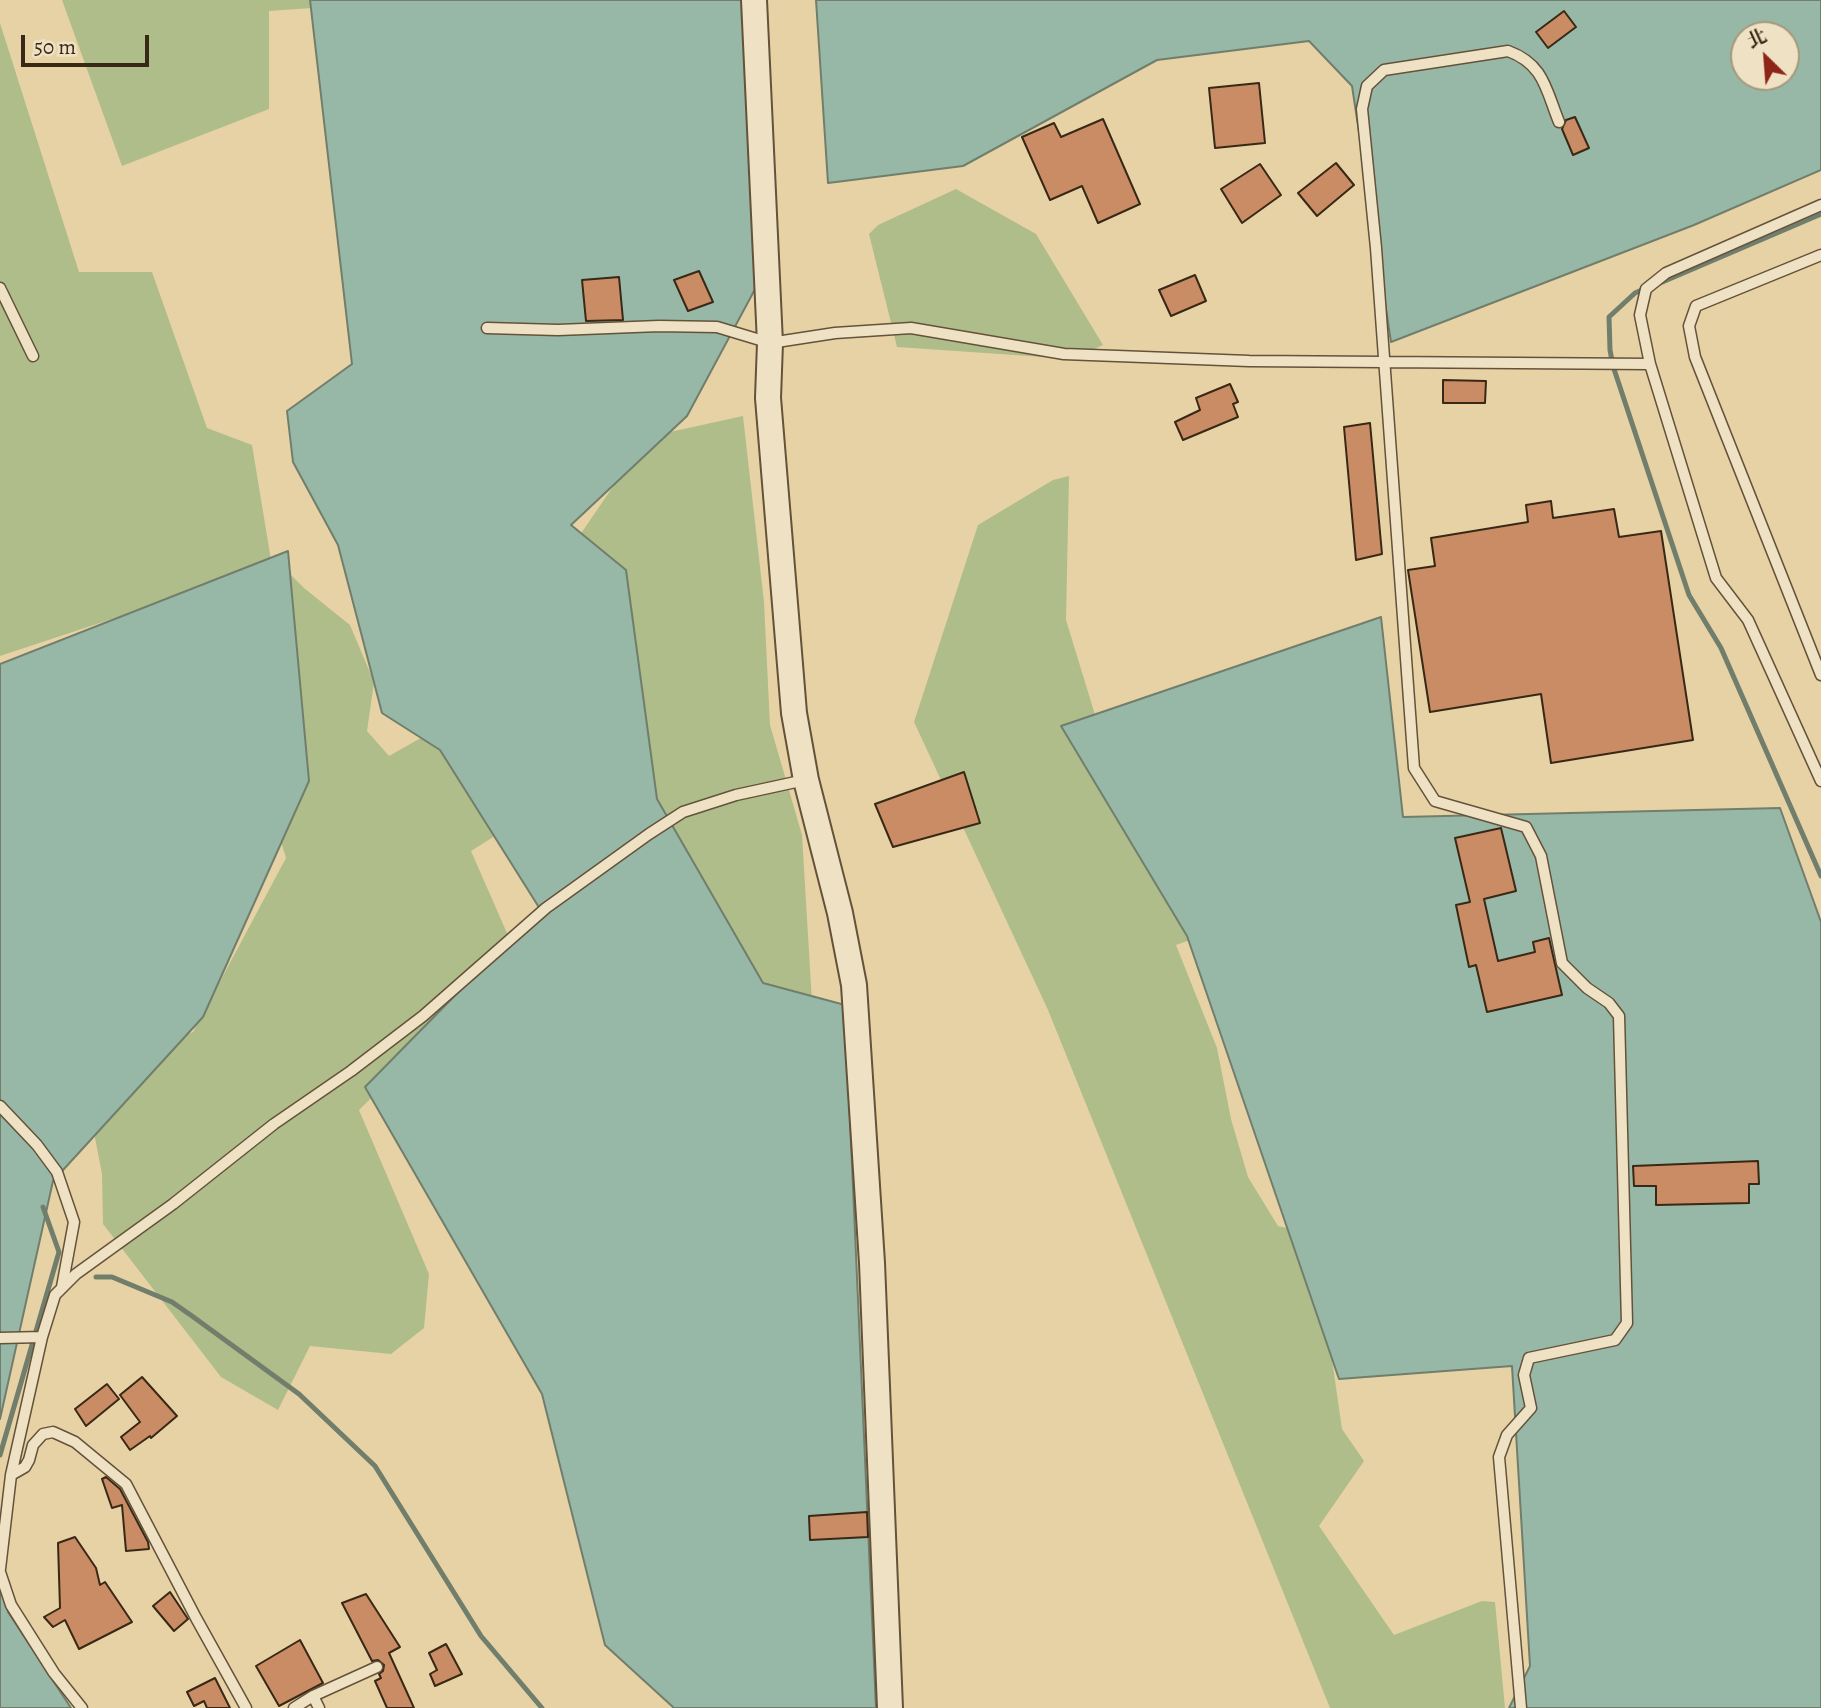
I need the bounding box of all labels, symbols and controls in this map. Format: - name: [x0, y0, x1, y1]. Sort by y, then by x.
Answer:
- scale bar: [24, 21, 152, 65]
- north arrow: [1730, 21, 1800, 91]
- text: 北: [1743, 23, 1771, 55]
- text: 50 m: [34, 33, 76, 61]

